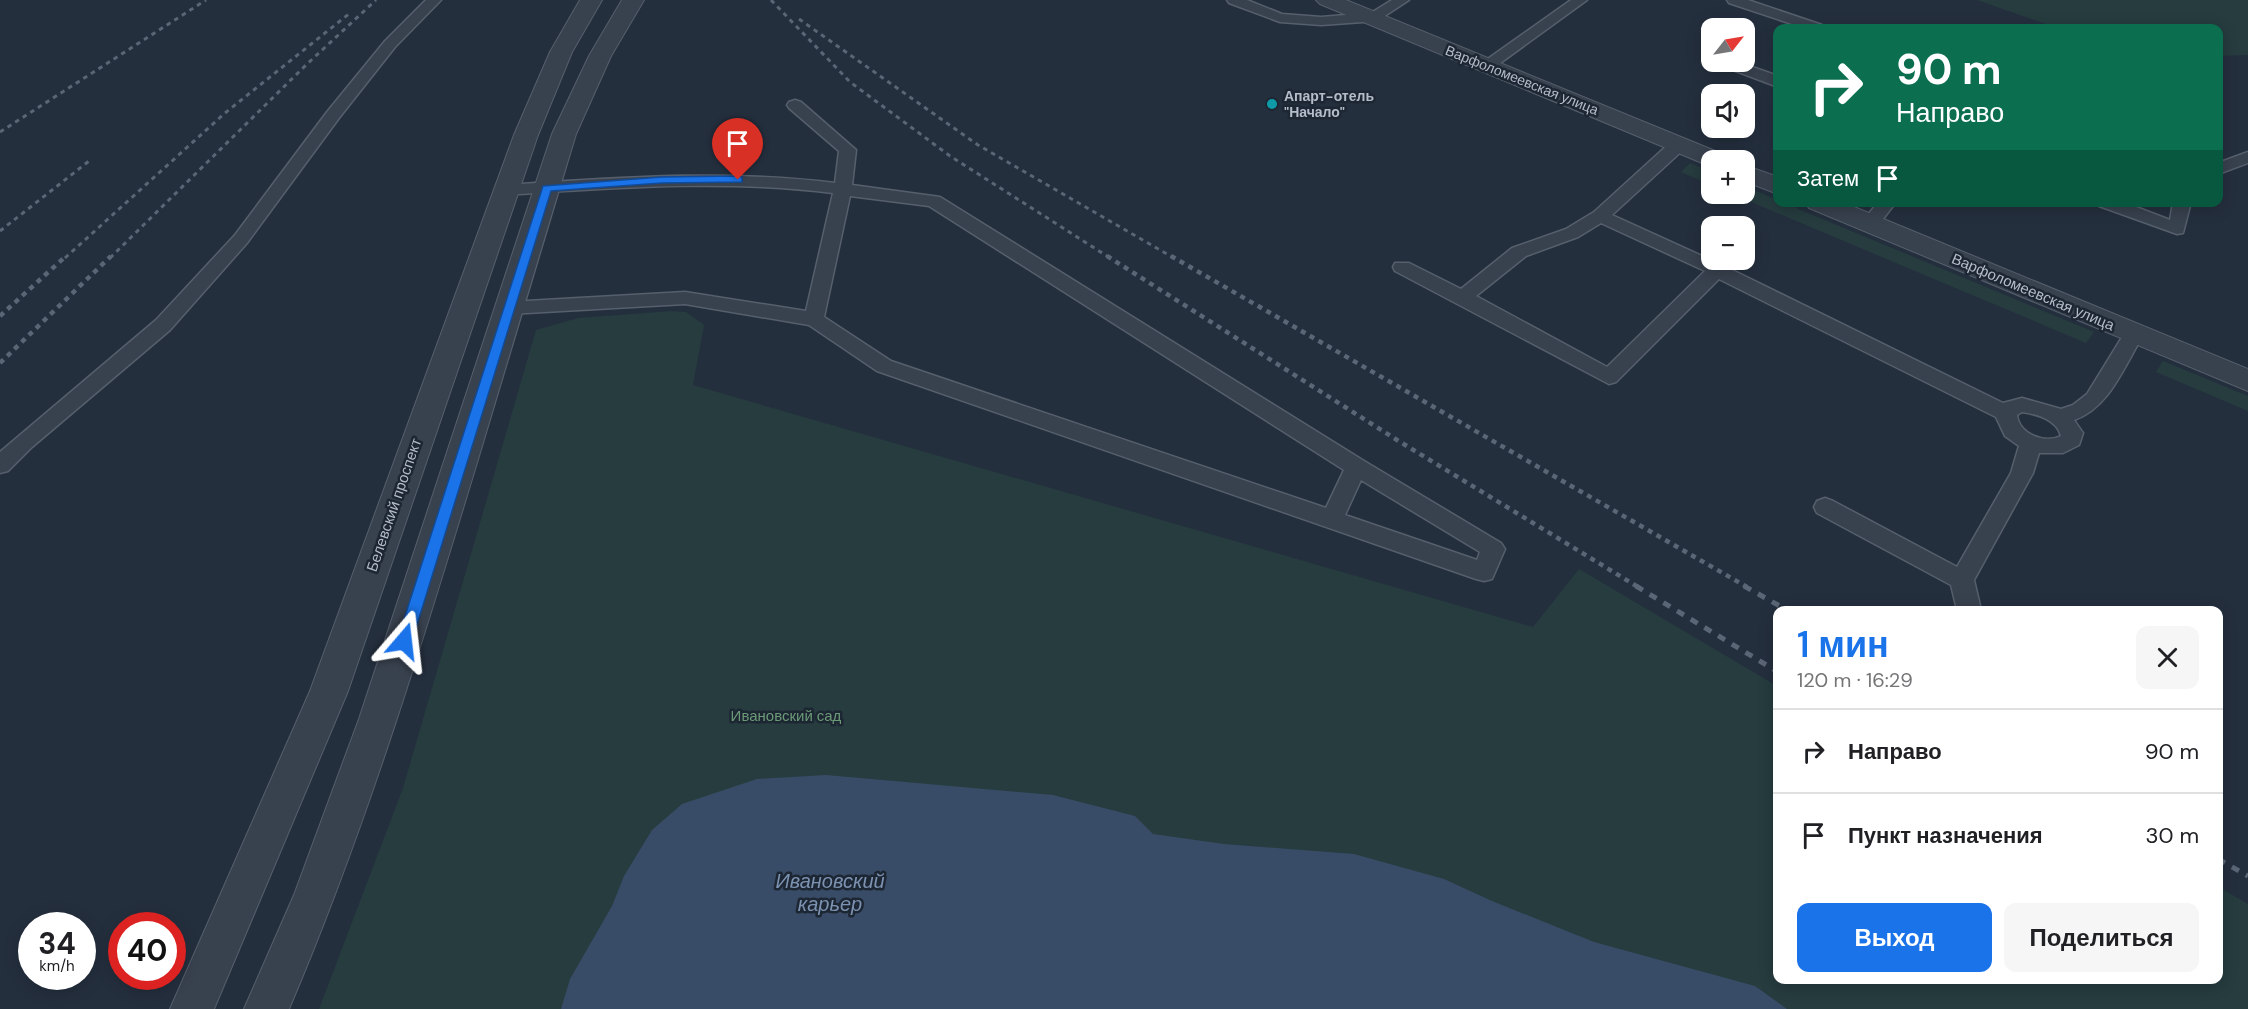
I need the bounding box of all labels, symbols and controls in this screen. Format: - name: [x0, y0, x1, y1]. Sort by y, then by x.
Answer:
- north arrow: [1701, 18, 1755, 72]
- map controls: [1701, 18, 1755, 270]
- street label: Варфоломеевская улица: [1443, 41, 1601, 119]
- text: 90 m: [1896, 42, 2002, 97]
- icon: right: [1797, 48, 1875, 126]
- button: sound: [1701, 84, 1755, 138]
- place label: Апарт-отель "Начало": [1284, 87, 1374, 121]
- text: Направо: [1896, 95, 2004, 130]
- marker: Апарт-отель "Начало": [1265, 97, 1279, 111]
- pin: [712, 118, 763, 180]
- icon: arrive: [721, 127, 754, 160]
- button: +: [1701, 150, 1755, 204]
- icon: arrive: [1871, 162, 1904, 195]
- text: Затем: [1797, 164, 1859, 193]
- button: −: [1701, 216, 1755, 270]
- street label: Варфоломеевская улица: [1948, 249, 2118, 336]
- street label: Белевский проспект: [362, 436, 426, 574]
- position arrow: [372, 609, 436, 673]
- text: 1 мин: [1797, 621, 1889, 668]
- button: close: [2136, 626, 2199, 689]
- text: 120 m · 16:29: [1797, 667, 1913, 693]
- park label: Ивановский сад: [731, 706, 842, 726]
- icon: right: [1797, 735, 1830, 768]
- text: Направо: [1848, 737, 1942, 766]
- text: 90 m: [2145, 737, 2199, 766]
- icon: arrive: [1797, 819, 1830, 852]
- text: Пункт назначения: [1848, 821, 2043, 850]
- text: 30 m: [2145, 821, 2199, 850]
- water label: Ивановский карьер: [775, 868, 885, 917]
- button: Выход: [1797, 903, 1992, 972]
- button: Поделиться: [2004, 903, 2199, 972]
- speed limit sign: 40: [108, 912, 186, 990]
- text: 34: [38, 924, 76, 963]
- text: km/h: [39, 956, 75, 976]

